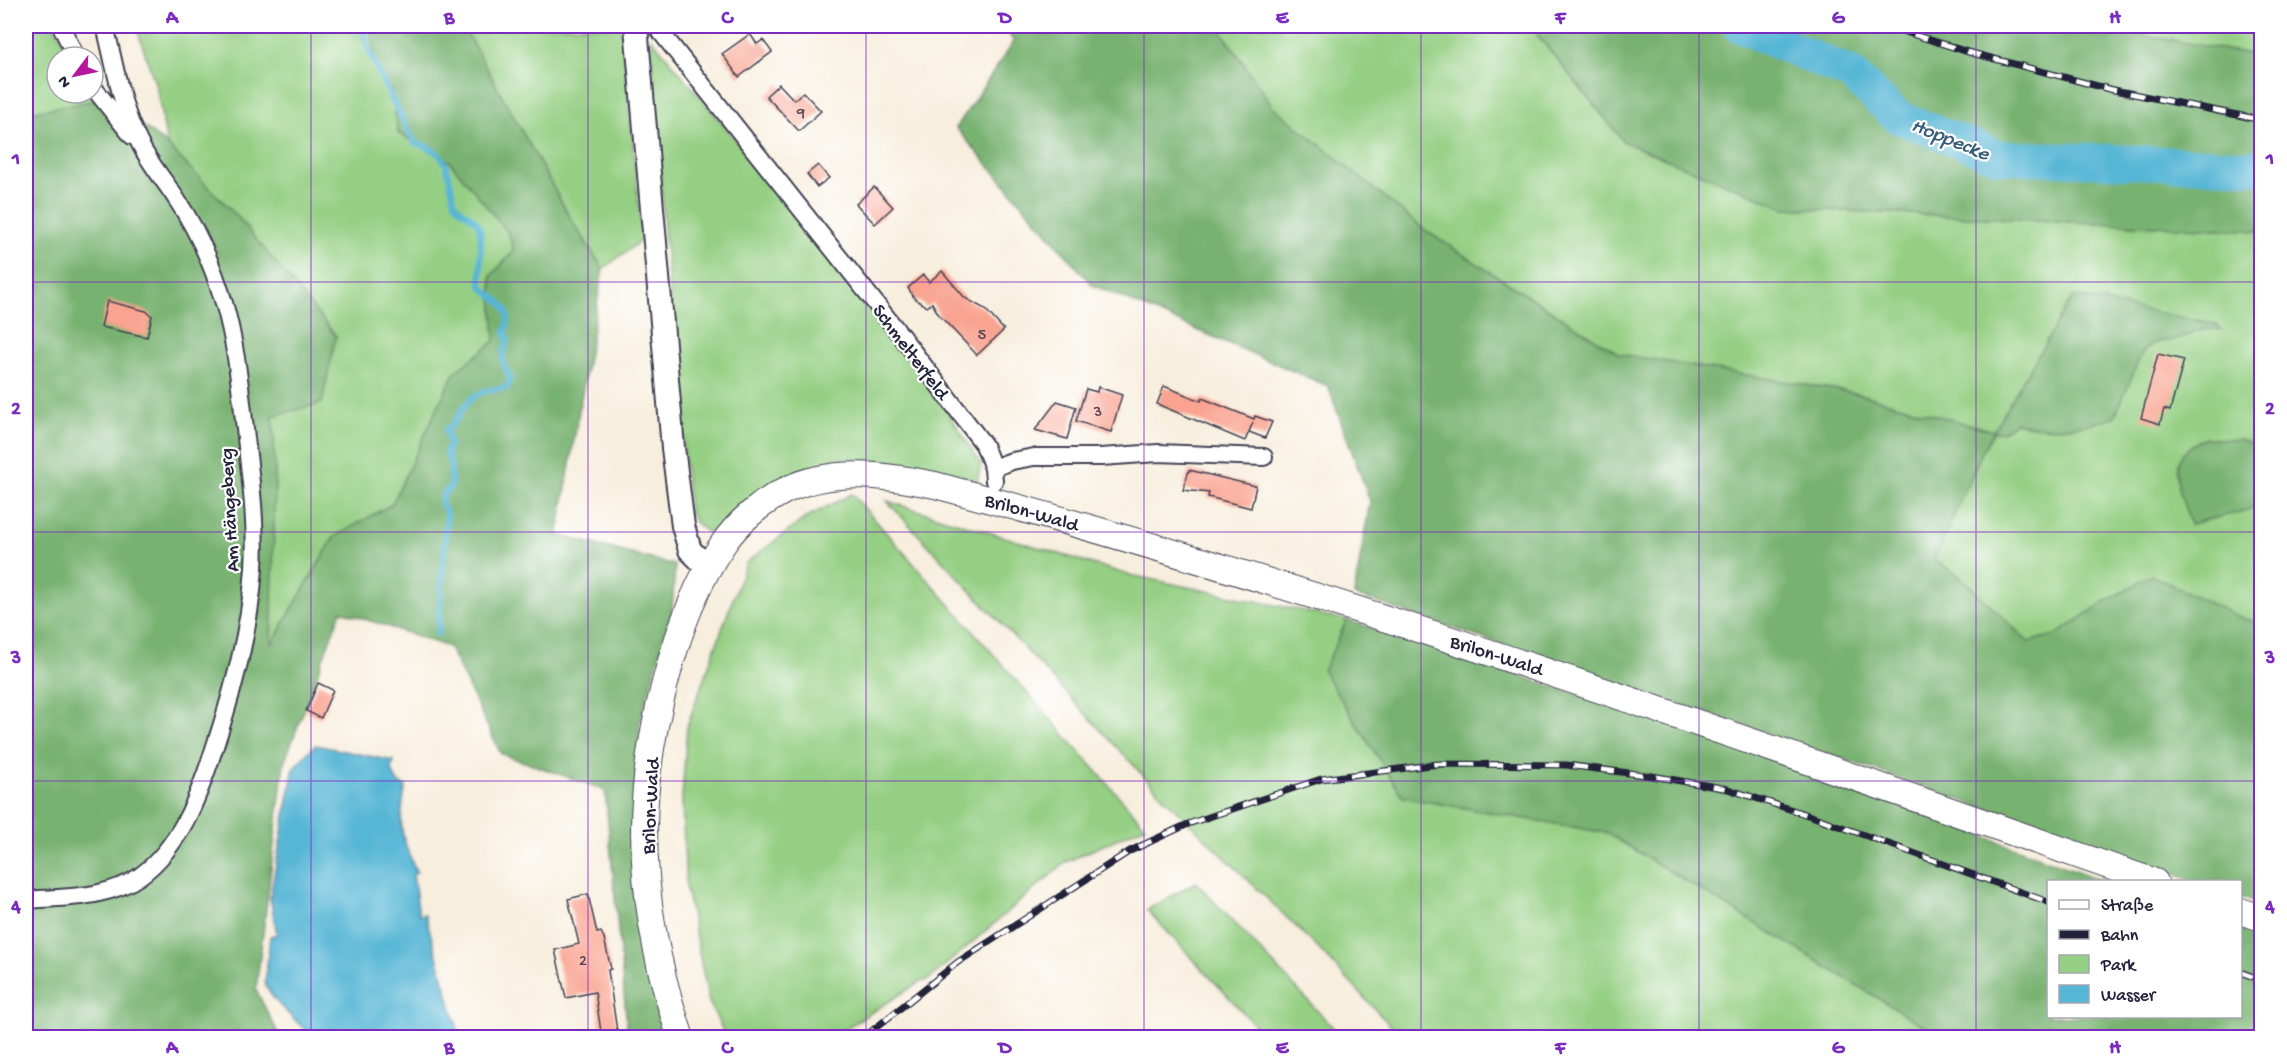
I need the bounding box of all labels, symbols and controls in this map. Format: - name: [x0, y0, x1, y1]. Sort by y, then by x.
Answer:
- text: A: [165, 8, 180, 31]
- text: B: [443, 8, 455, 31]
- text: C: [721, 8, 735, 31]
- text: D: [996, 8, 1012, 31]
- text: E: [1276, 8, 1290, 31]
- text: F: [1554, 8, 1567, 31]
- text: G: [1832, 8, 1846, 31]
- text: H: [2109, 8, 2121, 31]
- north arrow: [45, 45, 105, 105]
- text: N: [54, 71, 76, 91]
- house number: 9: [796, 105, 805, 124]
- water label: Hoppecke: [1907, 114, 1993, 169]
- text: 1: [11, 149, 20, 172]
- text: 1: [2265, 149, 2274, 172]
- street label: Schmelterfeld: [866, 301, 954, 407]
- house number: 5: [978, 327, 986, 346]
- text: 2: [11, 399, 21, 422]
- text: 2: [2265, 399, 2275, 422]
- house number: 3: [1093, 404, 1102, 423]
- street label: Am Hängeberg: [217, 447, 246, 572]
- street label: Brilon-Wald: [981, 490, 1083, 539]
- street label: Brilon-Wald: [1446, 631, 1547, 684]
- text: 3: [10, 648, 21, 671]
- text: 3: [2264, 648, 2275, 671]
- street label: Brilon-Wald: [638, 755, 667, 856]
- legend: [2047, 880, 2242, 1018]
- text: Straße: [2101, 896, 2154, 917]
- text: 4: [10, 897, 21, 920]
- text: 4: [2264, 897, 2275, 920]
- text: Bahn: [2100, 926, 2139, 947]
- house number: 2: [579, 953, 587, 972]
- text: Park: [2100, 956, 2137, 977]
- text: Wasser: [2101, 986, 2157, 1007]
- text: A: [165, 1038, 180, 1061]
- text: B: [443, 1038, 455, 1061]
- text: C: [721, 1038, 735, 1061]
- text: D: [996, 1038, 1012, 1061]
- text: E: [1276, 1038, 1290, 1061]
- text: F: [1554, 1038, 1567, 1061]
- text: G: [1832, 1038, 1846, 1061]
- text: H: [2109, 1038, 2121, 1061]

